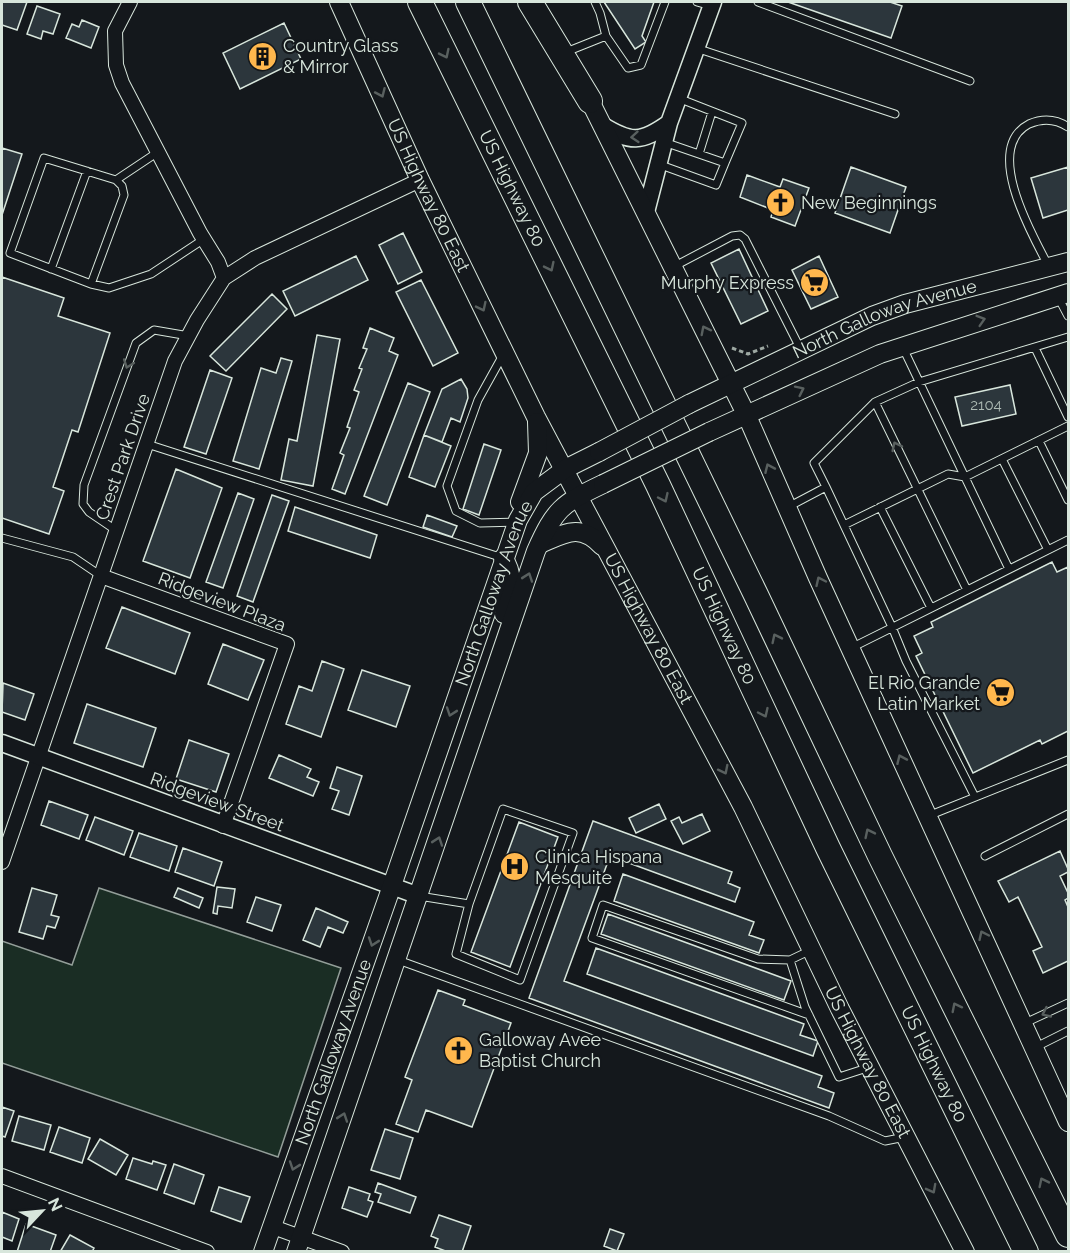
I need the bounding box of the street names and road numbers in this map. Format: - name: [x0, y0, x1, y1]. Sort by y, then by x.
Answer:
- street label: US Highway 80 East: [383, 115, 474, 275]
- street label: US Highway 80: [475, 127, 550, 250]
- street label: North Galloway Avenue: [789, 275, 979, 363]
- street label: Crest Park Drive: [91, 390, 154, 523]
- street label: North Galloway Avenue: [451, 496, 537, 689]
- street label: US Highway 80 East: [600, 550, 697, 707]
- street label: US Highway 80: [688, 564, 761, 688]
- street label: Ridgeview Plaza: [155, 567, 289, 636]
- street label: Ridgeview Street: [147, 768, 287, 835]
- street label: North Galloway Avenue: [291, 956, 375, 1147]
- street label: US Highway 80 East: [821, 983, 915, 1141]
- street label: US Highway 80: [897, 1002, 972, 1126]

